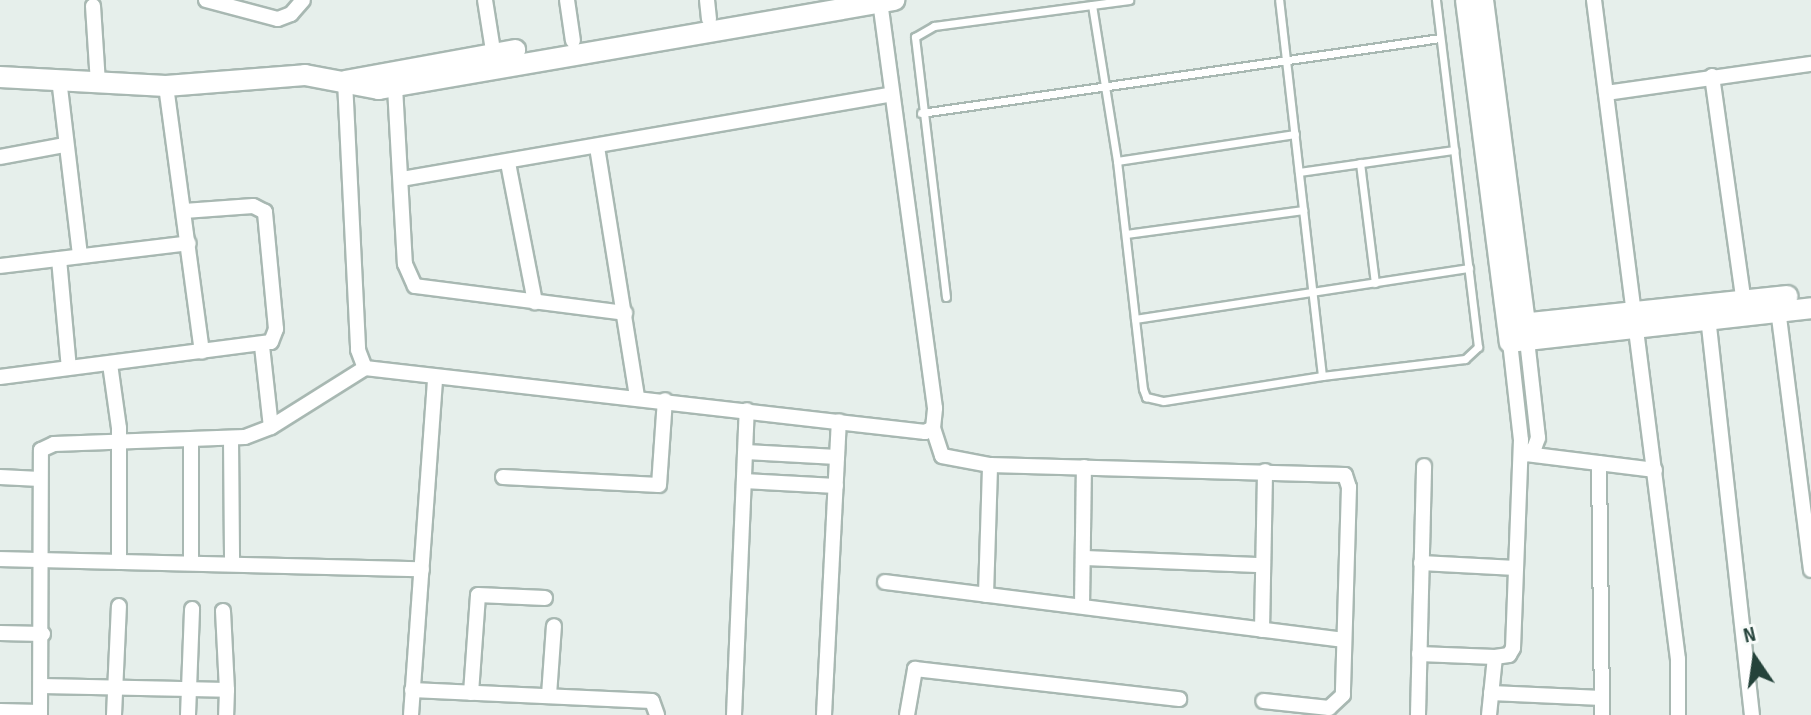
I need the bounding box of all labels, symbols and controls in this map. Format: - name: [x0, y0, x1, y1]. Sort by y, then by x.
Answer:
- north arrow: [1715, 619, 1795, 699]
- text: N: [1741, 621, 1758, 650]

